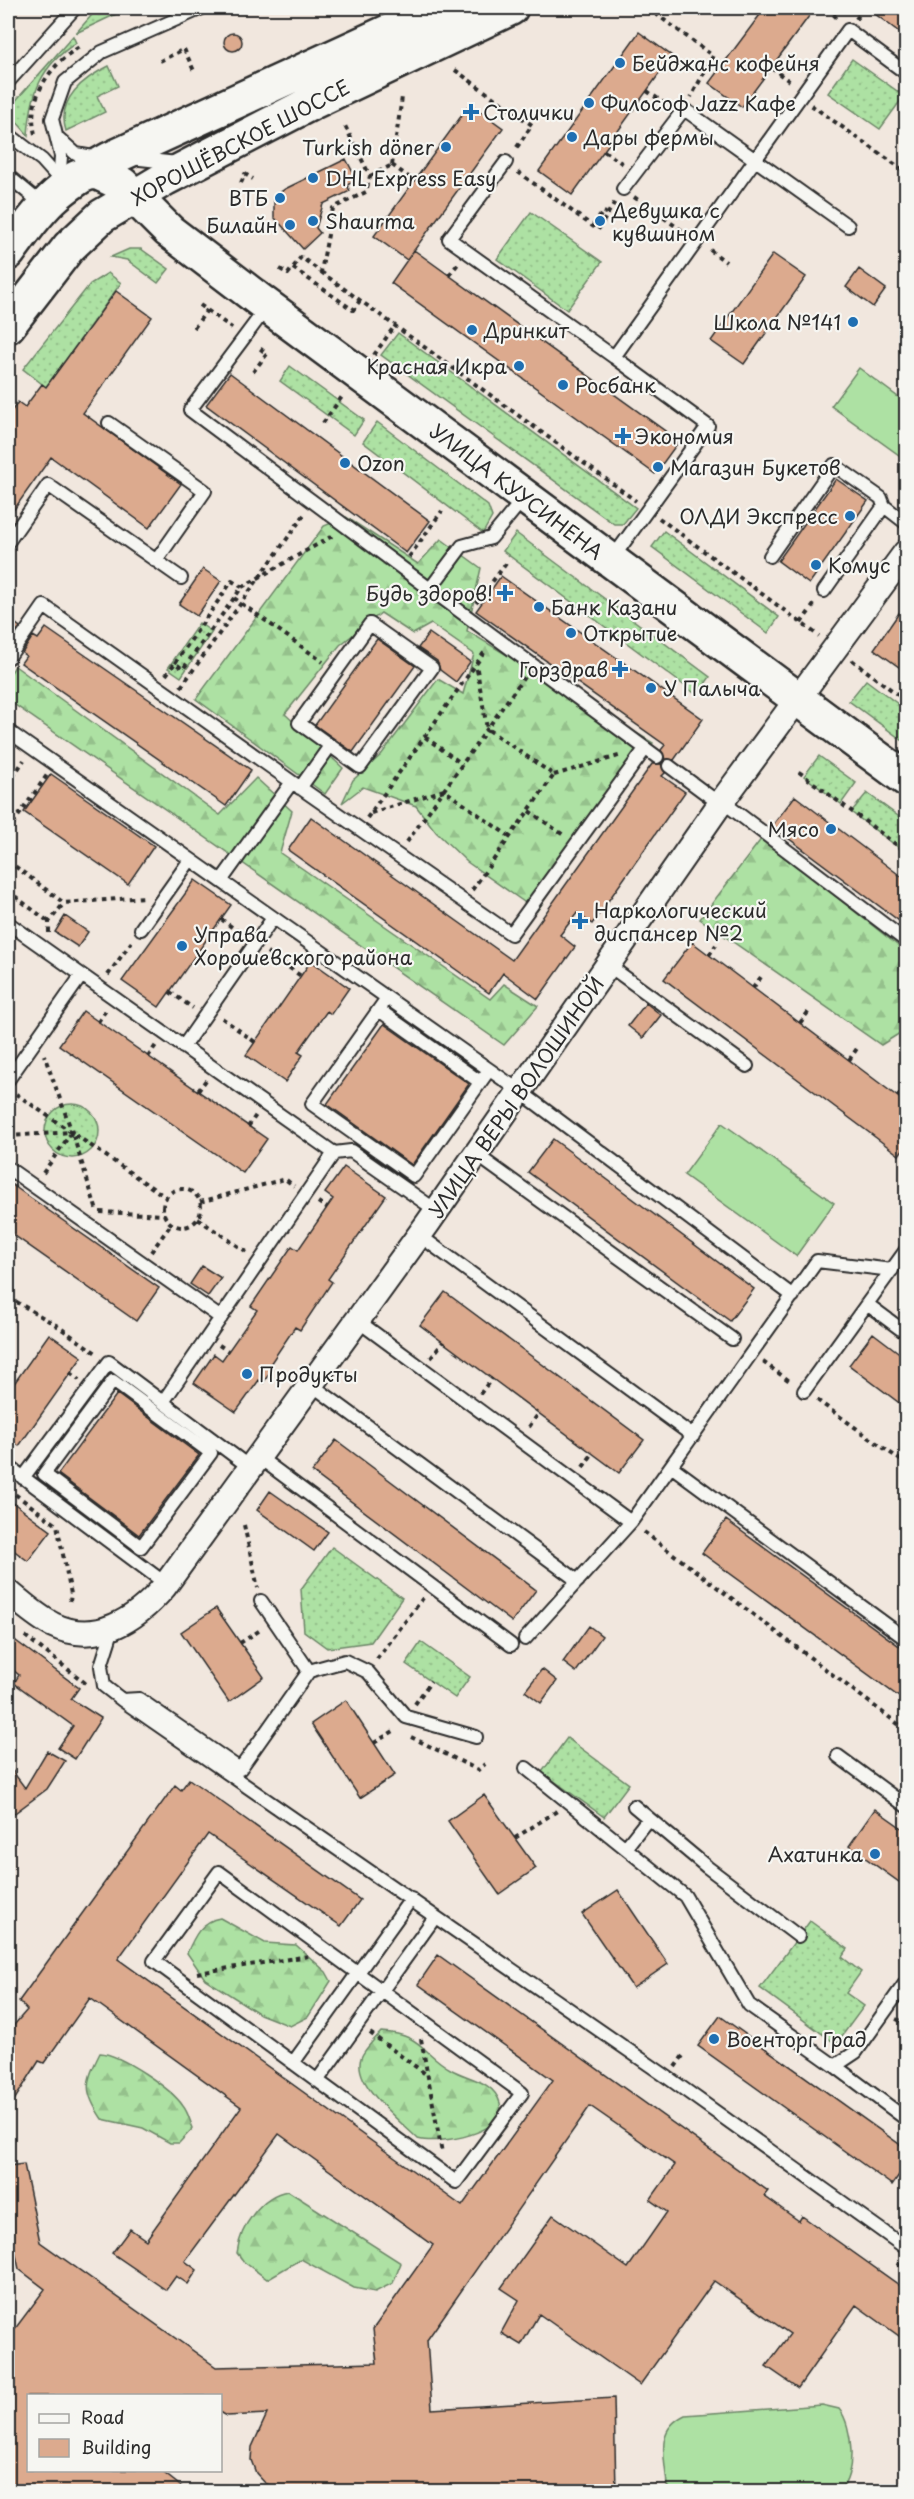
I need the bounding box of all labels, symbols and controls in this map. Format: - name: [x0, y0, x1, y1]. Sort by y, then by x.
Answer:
- place label: Бейджанс кофейня: [632, 48, 820, 78]
- marker: Бейджанс кофейня: [613, 56, 627, 70]
- street label: ХОРОШЁВСКОЕ ШОССЕ: [125, 71, 355, 213]
- place label: Философ Jazz Кафе: [601, 88, 796, 118]
- marker: Философ Jazz Кафе: [582, 96, 596, 110]
- place label: Столички: [483, 97, 574, 127]
- marker: Столички: [464, 105, 478, 119]
- place label: Дары фермы: [583, 122, 714, 152]
- marker: Дары фермы: [565, 130, 579, 144]
- place label: Turkish döner: [302, 132, 435, 162]
- marker: Turkish döner: [439, 140, 453, 154]
- place label: DHL Express Easy: [325, 163, 497, 193]
- marker: DHL Express Easy: [306, 171, 320, 185]
- place label: ВТБ: [229, 183, 268, 213]
- marker: ВТБ: [273, 191, 287, 205]
- place label: Девушка с кувшином: [611, 195, 720, 248]
- place label: Shaurma: [325, 206, 415, 236]
- place label: Билайн: [206, 210, 278, 240]
- marker: Shaurma: [306, 214, 320, 228]
- marker: Девушка с кувшином: [593, 214, 607, 228]
- marker: Билайн: [283, 218, 297, 232]
- place label: Школа №141: [714, 307, 841, 337]
- place label: Дринкит: [483, 315, 570, 345]
- marker: Школа №141: [846, 315, 860, 329]
- marker: Дринкит: [465, 323, 479, 337]
- place label: Красная Икра: [367, 351, 508, 381]
- marker: Красная Икра: [512, 359, 526, 373]
- place label: Росбанк: [575, 370, 656, 400]
- marker: Росбанк: [556, 378, 570, 392]
- street label: УЛИЦА КУУСИНЕНА: [424, 416, 610, 566]
- place label: Экономия: [635, 421, 734, 451]
- marker: Экономия: [616, 429, 630, 443]
- place label: Ozon: [357, 448, 405, 478]
- place label: Магазин Букетов: [670, 452, 841, 482]
- marker: Ozon: [338, 456, 352, 470]
- marker: Магазин Букетов: [651, 460, 665, 474]
- place label: ОЛДИ Экспресс: [679, 501, 838, 531]
- marker: ОЛДИ Экспресс: [843, 509, 857, 523]
- place label: Комус: [828, 550, 890, 580]
- marker: Комус: [809, 558, 823, 572]
- place label: Будь здоров!: [366, 578, 493, 608]
- marker: Будь здоров!: [498, 586, 512, 600]
- place label: Банк Казани: [551, 592, 678, 622]
- marker: Банк Казани: [532, 600, 546, 614]
- place label: Открытие: [583, 618, 677, 648]
- marker: Открытие: [564, 626, 578, 640]
- place label: Горздрав: [519, 654, 608, 684]
- marker: Горздрав: [613, 662, 627, 676]
- place label: У Палыча: [663, 673, 761, 703]
- marker: У Палыча: [644, 681, 658, 695]
- place label: Мясо: [768, 814, 819, 844]
- marker: Мясо: [824, 822, 838, 836]
- place label: Наркологический диспансер №2: [594, 895, 767, 948]
- marker: Наркологический диспансер №2: [571, 912, 589, 930]
- place label: Управа Хорошевского района: [194, 919, 413, 972]
- marker: Управа Хорошевского района: [175, 939, 189, 953]
- street label: УЛИЦА ВЕРЫ ВОЛОШИНОЙ: [421, 970, 611, 1224]
- place label: Продукты: [259, 1359, 358, 1389]
- marker: Продукты: [240, 1367, 254, 1381]
- place label: Ахатинка: [768, 1839, 864, 1869]
- marker: Ахатинка: [868, 1847, 882, 1861]
- place label: Военторг Град: [726, 2024, 867, 2054]
- marker: Военторг Град: [707, 2032, 721, 2046]
- legend: [27, 2394, 222, 2472]
- text: Road: [81, 2403, 125, 2430]
- text: Building: [81, 2433, 151, 2460]

